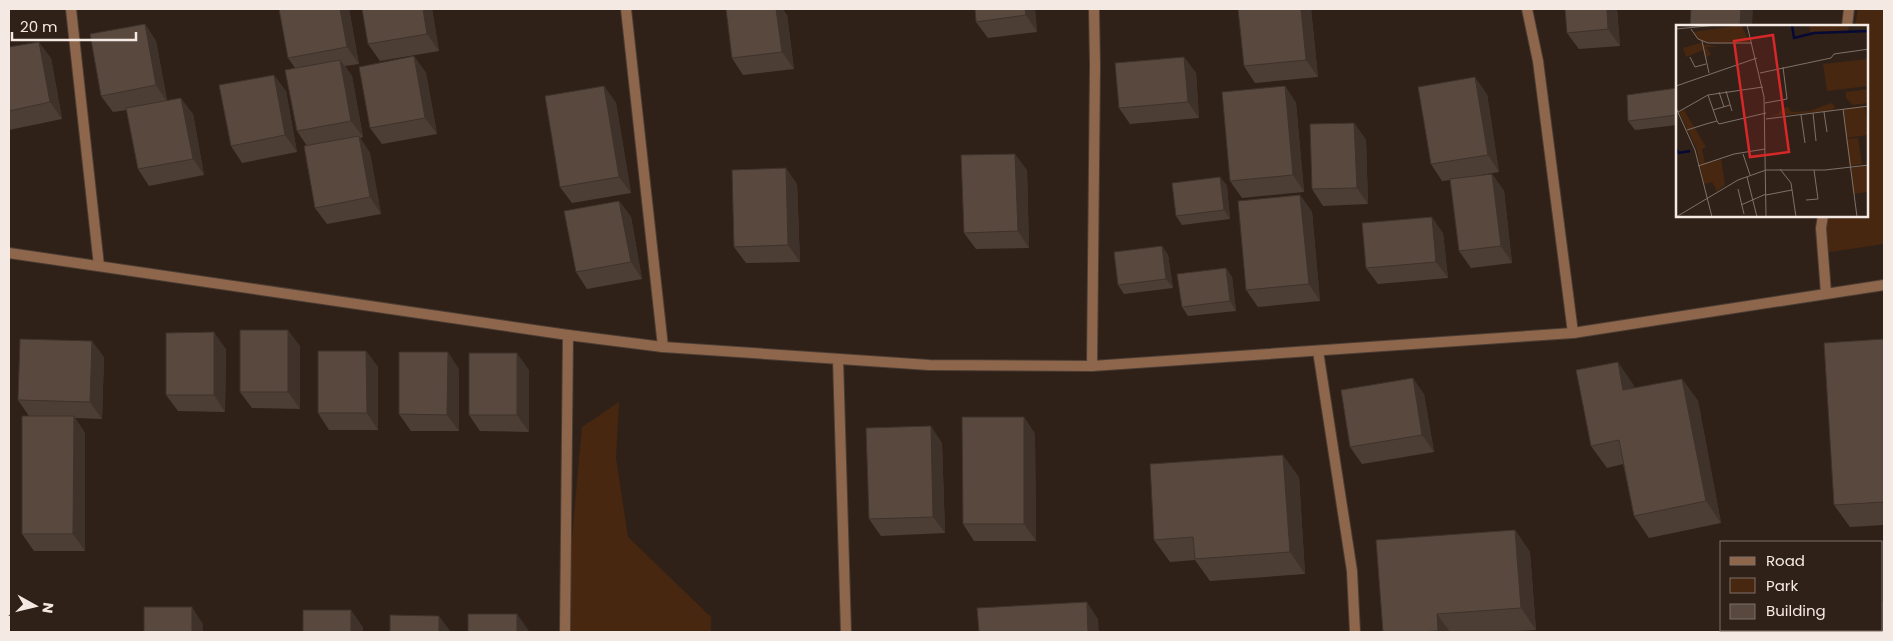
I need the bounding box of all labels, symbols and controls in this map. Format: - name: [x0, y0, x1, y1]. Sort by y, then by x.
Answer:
- scale bar: [12, 10, 136, 42]
- text: 20 m: [20, 16, 58, 37]
- inset map: [1676, 25, 1868, 218]
- legend: [1720, 541, 1883, 631]
- text: Road: [1766, 550, 1805, 571]
- text: Park: [1766, 575, 1798, 596]
- north arrow: [10, 581, 60, 631]
- text: Building: [1766, 600, 1826, 621]
- text: N: [37, 601, 59, 614]

